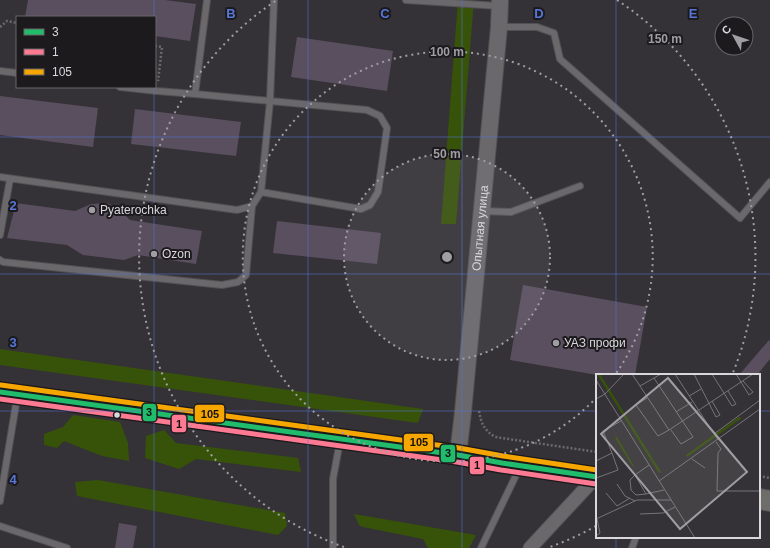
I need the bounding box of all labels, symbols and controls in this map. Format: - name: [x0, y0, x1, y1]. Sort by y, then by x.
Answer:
- text: B: [226, 6, 236, 21]
- text: C: [380, 6, 390, 21]
- text: D: [534, 6, 544, 21]
- text: E: [689, 6, 698, 21]
- legend: [16, 16, 156, 88]
- north arrow: [714, 16, 754, 56]
- text: С: [719, 23, 734, 36]
- text: 3: [52, 25, 59, 39]
- text: 150 m: [648, 32, 682, 46]
- text: 1: [52, 45, 59, 59]
- text: 100 m: [430, 45, 464, 59]
- text: 105: [52, 65, 72, 79]
- text: 50 m: [433, 147, 461, 161]
- street label: Опытная улица: [469, 184, 491, 272]
- text: 2: [9, 198, 17, 213]
- place label: Pyaterochka: [100, 203, 167, 217]
- marker: Pyaterochka: [87, 205, 97, 215]
- place label: Ozon: [162, 247, 191, 261]
- marker: Ozon: [149, 249, 159, 259]
- centre of rings: [440, 250, 454, 264]
- text: 3: [9, 335, 17, 350]
- place label: УАЗ профи: [564, 336, 626, 350]
- marker: УАЗ профи: [551, 338, 561, 348]
- inset map: [596, 374, 760, 538]
- line badge: 3: [142, 403, 157, 422]
- line badge: 105: [194, 404, 225, 423]
- text: 3: [146, 406, 152, 418]
- text: 105: [201, 408, 219, 420]
- unlabelled marker: [112, 410, 122, 420]
- line badge: 1: [171, 414, 187, 433]
- text: 1: [176, 418, 182, 430]
- line badge: 105: [403, 433, 434, 452]
- text: 105: [410, 436, 428, 448]
- line badge: 3: [440, 444, 456, 463]
- text: 3: [445, 447, 451, 459]
- line badge: 1: [469, 456, 485, 475]
- text: 1: [474, 459, 480, 471]
- text: 4: [9, 472, 17, 487]

